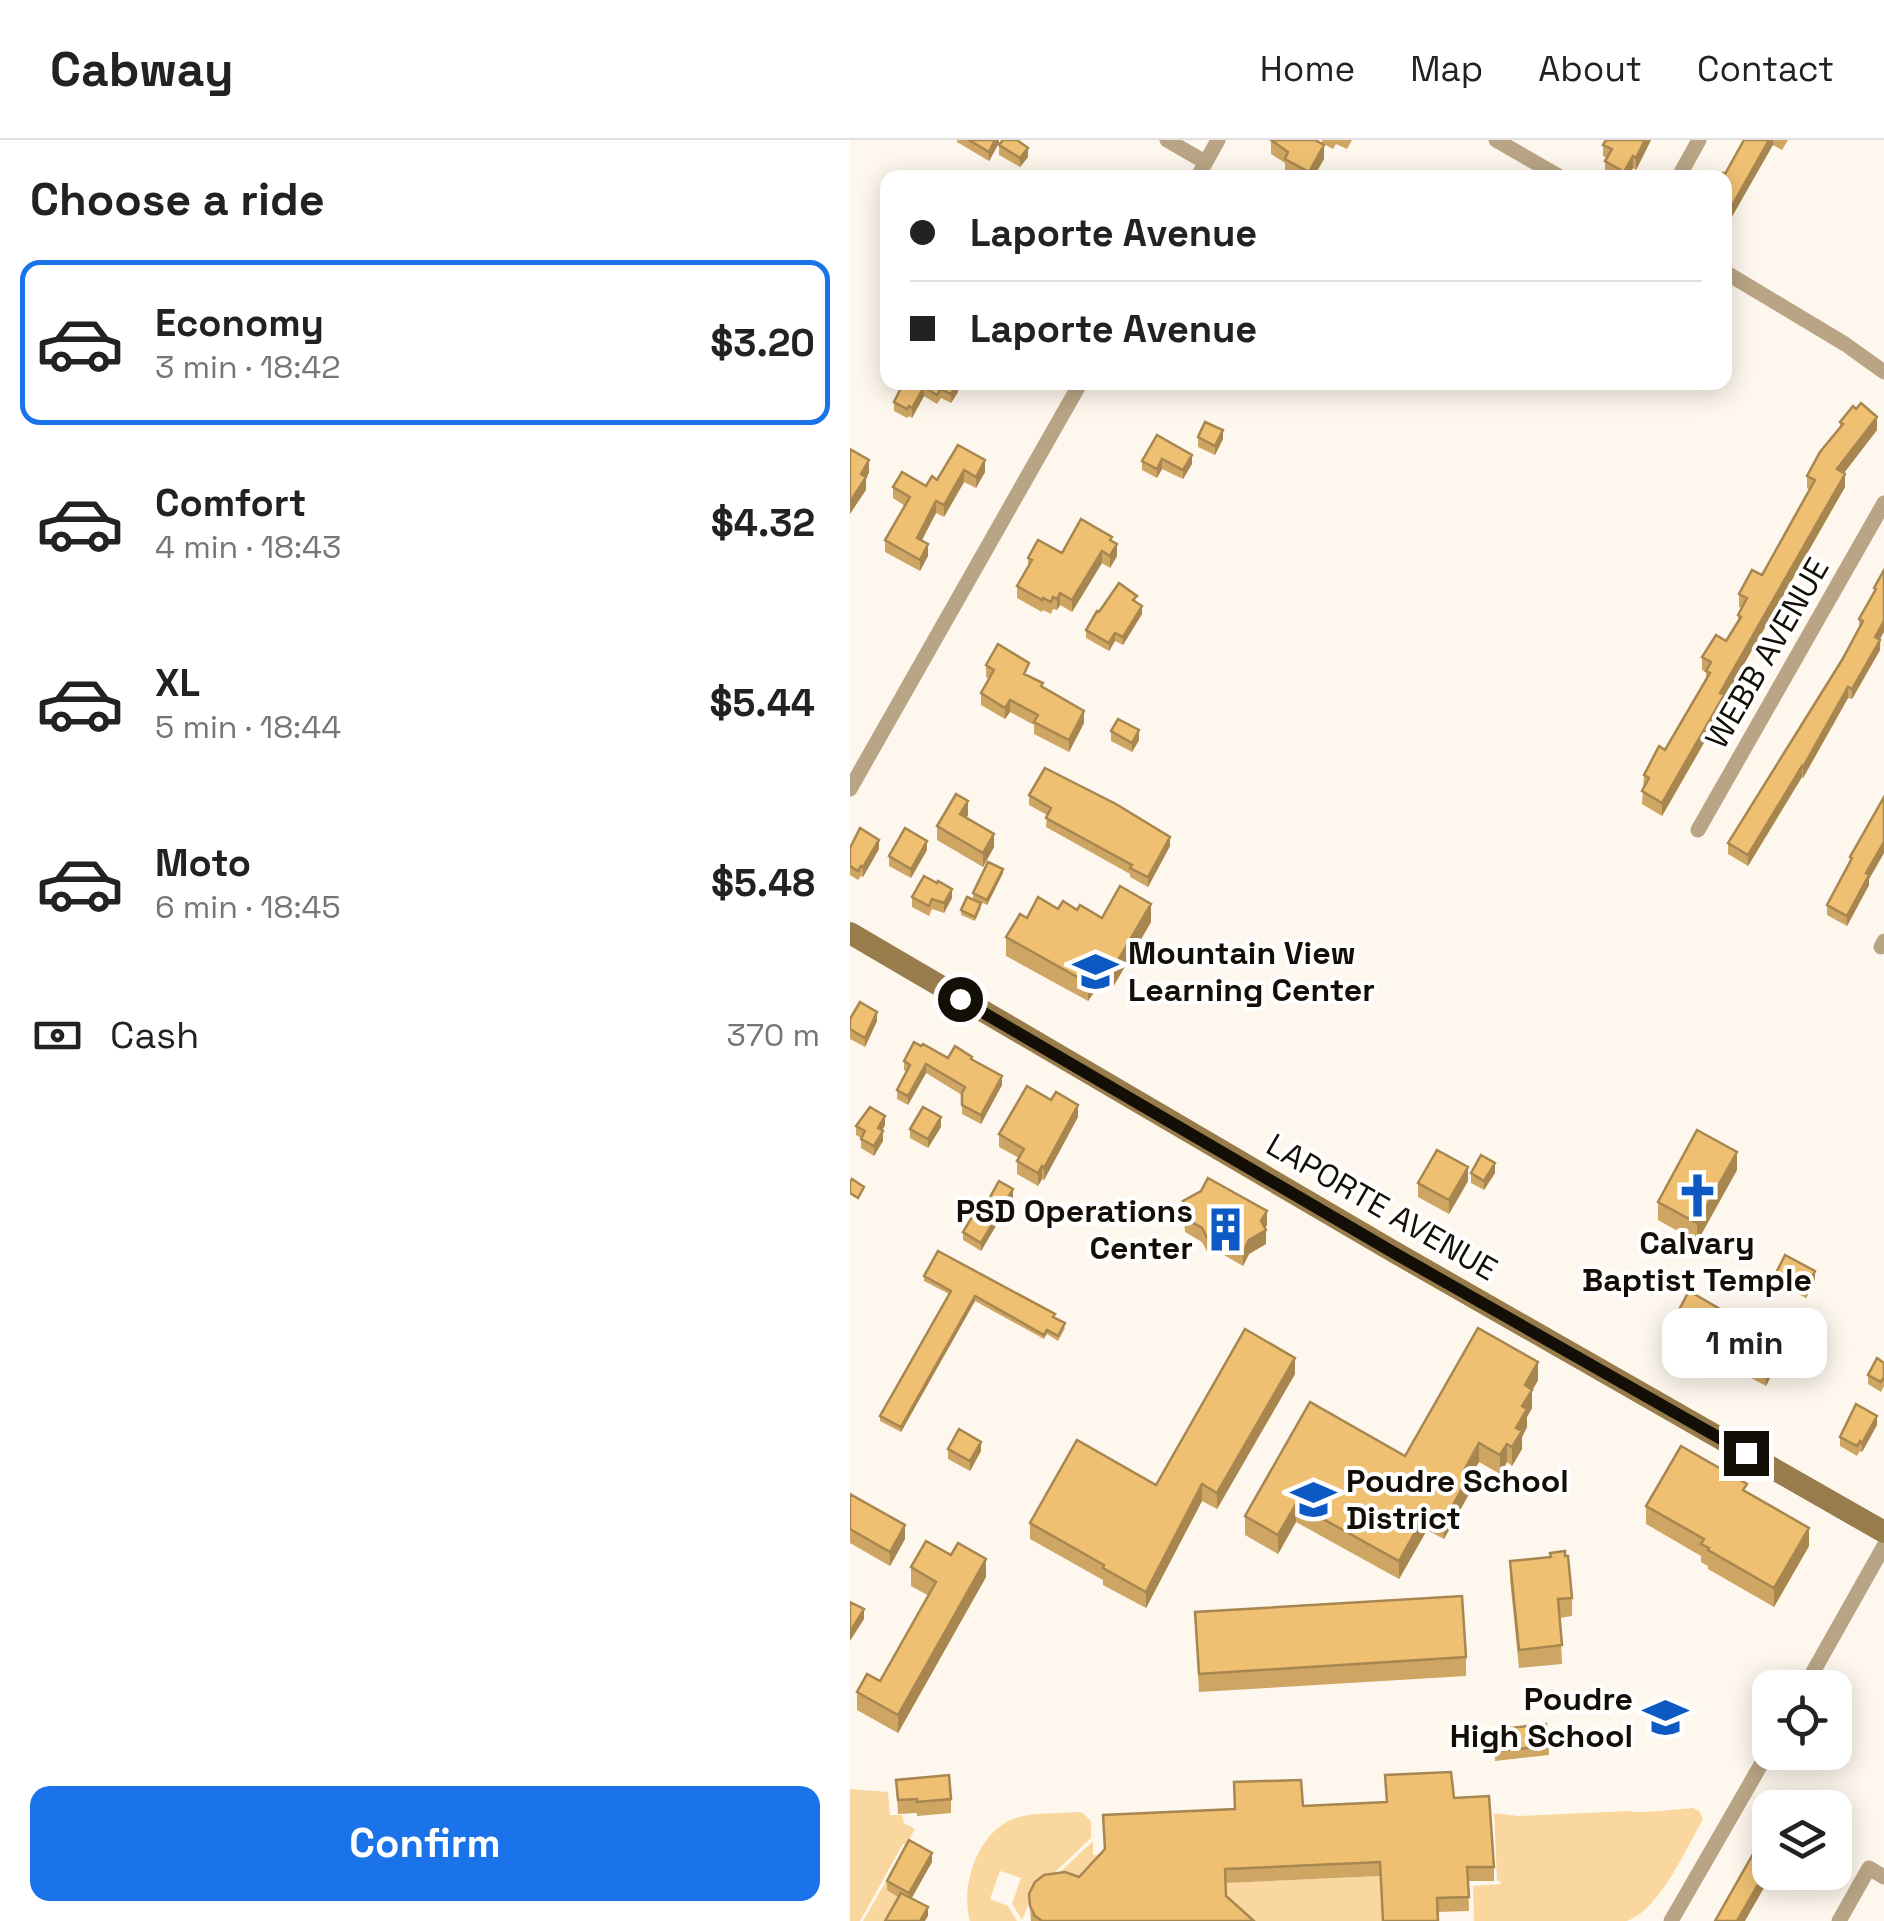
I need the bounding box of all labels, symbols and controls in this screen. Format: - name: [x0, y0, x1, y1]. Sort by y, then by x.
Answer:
- text: Cabway: [50, 39, 233, 100]
- text: Home: [1260, 47, 1355, 91]
- text: Map: [1410, 47, 1483, 91]
- text: About: [1538, 47, 1642, 91]
- text: Contact: [1697, 47, 1834, 91]
- text: Choose a ride: [30, 171, 325, 228]
- text: Laporte Avenue: [970, 209, 1257, 257]
- icon: car: [35, 298, 125, 388]
- text: Economy: [155, 299, 324, 347]
- text: Laporte Avenue: [970, 305, 1257, 353]
- text: $3.20: [710, 319, 815, 367]
- text: 3 min · 18:42: [155, 347, 341, 387]
- icon: car: [35, 478, 125, 568]
- text: Comfort: [155, 479, 306, 527]
- text: $4.32: [711, 499, 815, 547]
- text: 4 min · 18:43: [155, 527, 341, 567]
- street label: WEBB AVENUE: [1696, 551, 1838, 755]
- icon: car: [35, 658, 125, 748]
- text: XL: [155, 659, 200, 707]
- text: $5.44: [710, 679, 815, 727]
- text: 5 min · 18:44: [155, 707, 341, 747]
- icon: car: [35, 838, 125, 928]
- text: Moto: [155, 839, 251, 887]
- text: $5.48: [711, 859, 815, 907]
- text: 6 min · 18:45: [155, 887, 341, 927]
- place label: Mountain View Learning Center: [1128, 933, 1375, 1010]
- school or university icon: Mountain View Learning Center: [1071, 947, 1119, 995]
- route start: [938, 977, 983, 1022]
- icon: cash: [30, 1008, 85, 1063]
- text: Cash: [110, 1011, 199, 1059]
- text: 370 m: [727, 1015, 820, 1055]
- street label: LAPORTE AVENUE: [1260, 1125, 1504, 1289]
- church icon: Calvary Baptist Temple: [1673, 1171, 1721, 1219]
- place label: PSD Operations Center: [956, 1191, 1193, 1268]
- building icon: PSD Operations Center: [1202, 1205, 1250, 1253]
- place label: Calvary Baptist Temple: [1582, 1223, 1812, 1300]
- callout: 1 min: [1664, 1308, 1828, 1378]
- text: 1 min: [1705, 1323, 1784, 1363]
- route end: [1724, 1431, 1769, 1476]
- place label: Poudre School District: [1346, 1461, 1569, 1538]
- school or university icon: Poudre School District: [1289, 1475, 1337, 1523]
- map controls: [1752, 1670, 1852, 1890]
- button: locate: [1752, 1670, 1852, 1770]
- place label: Poudre High School: [1450, 1679, 1633, 1756]
- school or university icon: Poudre High School: [1642, 1693, 1690, 1741]
- button: Confirm: [30, 1786, 820, 1901]
- button: layers: [1752, 1790, 1852, 1890]

